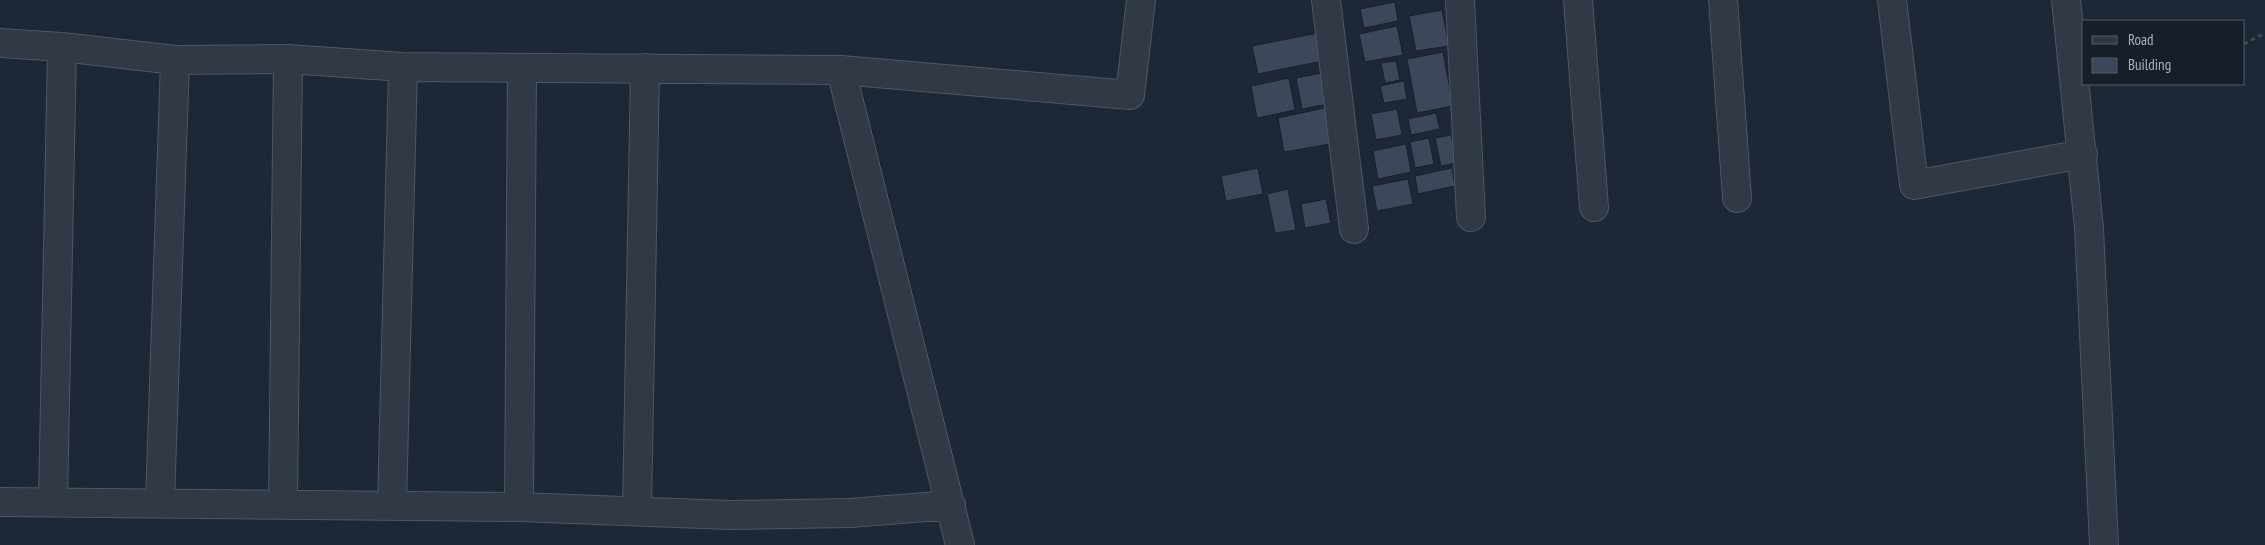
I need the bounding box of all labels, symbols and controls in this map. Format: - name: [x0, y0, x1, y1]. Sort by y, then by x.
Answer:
- legend: [2082, 20, 2245, 85]
- text: Road: [2128, 30, 2154, 49]
- text: Building: [2128, 55, 2171, 74]

